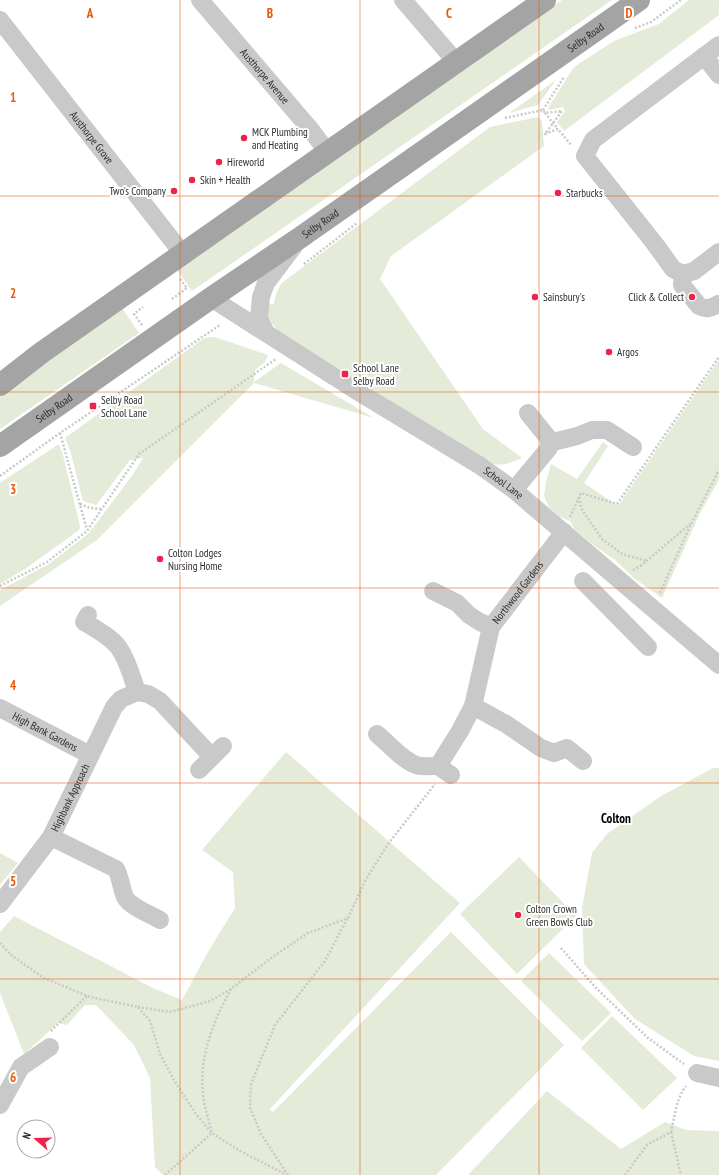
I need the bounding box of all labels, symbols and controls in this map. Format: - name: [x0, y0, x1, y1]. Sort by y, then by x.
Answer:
- text: A: [86, 5, 94, 22]
- text: B: [267, 5, 273, 22]
- text: C: [446, 5, 452, 22]
- text: D: [626, 5, 633, 22]
- street label: Selby Road: [565, 20, 607, 55]
- street label: Austhorpe Avenue: [237, 45, 293, 107]
- text: 1: [10, 89, 16, 106]
- street label: Austhorpe Grove: [67, 108, 117, 167]
- place label: MCK Plumbing and Heating: [252, 125, 308, 152]
- marker: MCK Plumbing and Heating: [239, 133, 249, 143]
- place label: Hireworld: [227, 155, 264, 169]
- marker: Hireworld: [214, 157, 224, 167]
- place label: Skin + Health: [200, 173, 251, 187]
- marker: Skin + Health: [187, 175, 197, 185]
- place label: Two's Company: [109, 184, 167, 198]
- marker: Two's Company: [169, 186, 179, 196]
- place label: Starbucks: [566, 186, 603, 200]
- marker: Starbucks: [553, 188, 563, 198]
- street label: Selby Road: [299, 206, 341, 241]
- text: 2: [10, 285, 16, 302]
- place label: Sainsbury's: [543, 290, 585, 304]
- place label: Click & Collect: [628, 290, 684, 304]
- marker: Sainsbury's: [530, 292, 540, 302]
- marker: Click & Collect: [687, 292, 697, 302]
- place label: Argos: [617, 345, 639, 359]
- marker: Argos: [604, 347, 614, 357]
- place label: School Lane Selby Road: [353, 361, 400, 388]
- marker: School Lane Selby Road: [340, 369, 350, 379]
- street label: Selby Road: [33, 390, 75, 426]
- place label: Selby Road School Lane: [101, 393, 148, 420]
- marker: Selby Road School Lane: [88, 401, 98, 411]
- street label: School Lane: [481, 463, 527, 502]
- text: 3: [10, 481, 16, 498]
- place label: Colton Lodges Nursing Home: [168, 546, 223, 573]
- marker: Colton Lodges Nursing Home: [155, 554, 165, 564]
- street label: Northwood Gardens: [489, 558, 546, 627]
- text: 4: [10, 677, 17, 694]
- street label: High Bank Gardens: [10, 709, 81, 755]
- street label: Highbank Approach: [48, 761, 93, 834]
- district label: Colton: [601, 810, 631, 827]
- text: 5: [10, 873, 16, 890]
- place label: Colton Crown Green Bowls Club: [526, 902, 593, 929]
- marker: Colton Crown Green Bowls Club: [513, 910, 523, 920]
- text: 6: [10, 1069, 16, 1086]
- north arrow: [16, 1119, 56, 1159]
- text: N: [19, 1130, 34, 1141]

